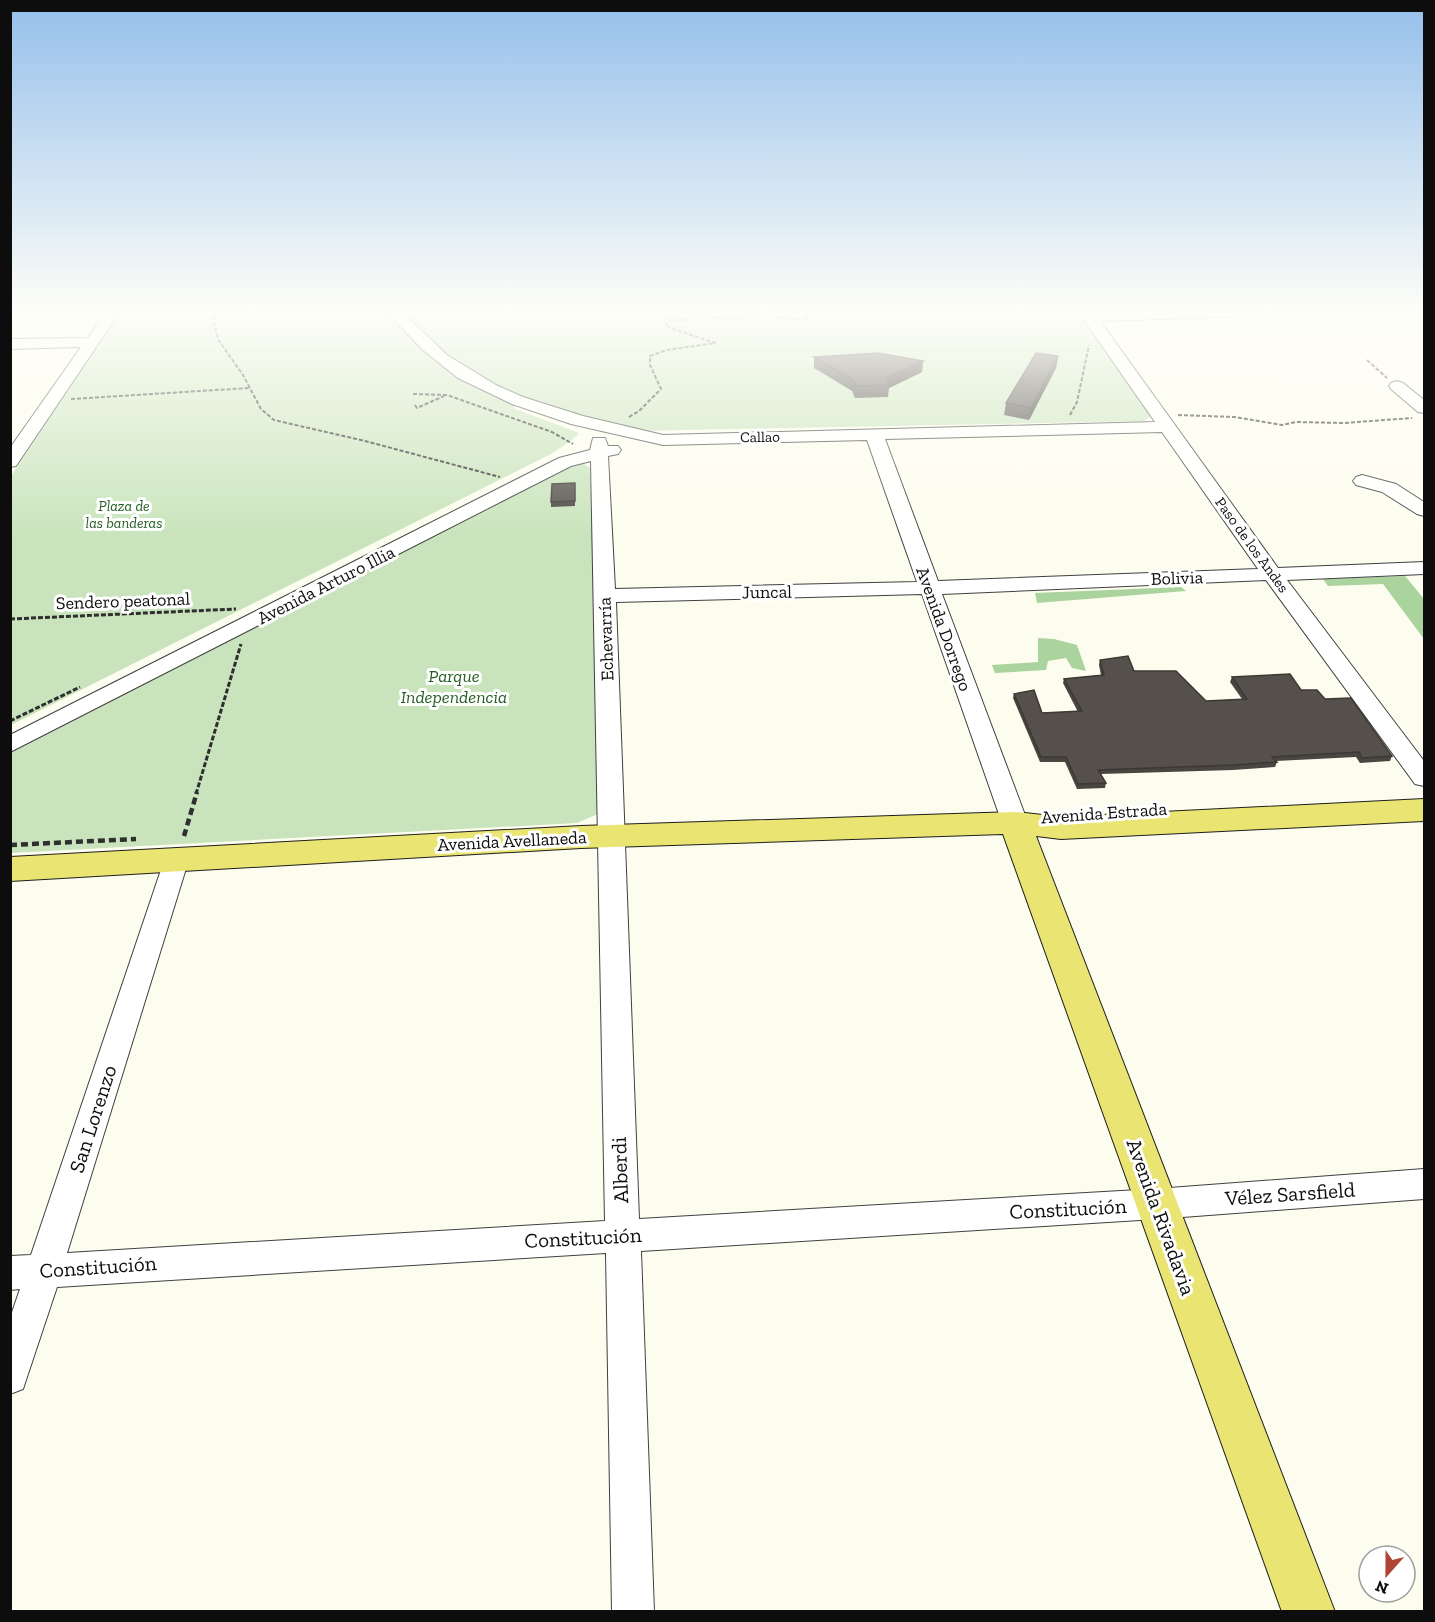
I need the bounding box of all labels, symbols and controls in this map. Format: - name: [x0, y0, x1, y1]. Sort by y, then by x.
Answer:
- street label: Callao: [740, 428, 780, 446]
- street label: Paso de los Andes: [1211, 494, 1293, 596]
- park label: Plaza de las banderas: [86, 497, 162, 532]
- street label: Avenida Arturo Illia: [253, 541, 399, 629]
- street label: Avenida Dorrego: [911, 564, 977, 694]
- street label: Bolivia: [1150, 566, 1204, 590]
- street label: Juncal: [742, 581, 792, 603]
- street label: Sendero peatonal: [55, 588, 191, 614]
- street label: Echevarría: [594, 596, 618, 681]
- park label: Parque Independencia: [401, 665, 507, 708]
- street label: Avenida Estrada: [1040, 798, 1168, 828]
- street label: Avenida Avellaneda: [437, 826, 587, 856]
- street label: San Lorenzo: [63, 1062, 122, 1176]
- street label: Avenida Rivadavia: [1122, 1135, 1201, 1298]
- street label: Alberdi: [606, 1136, 633, 1204]
- street label: Vélez Sarsfield: [1223, 1176, 1356, 1211]
- street label: Constitución: [1009, 1193, 1127, 1224]
- street label: Constitución: [524, 1222, 642, 1253]
- street label: Constitución: [39, 1250, 157, 1283]
- north arrow: [1357, 1544, 1417, 1604]
- text: N: [1373, 1576, 1391, 1599]

